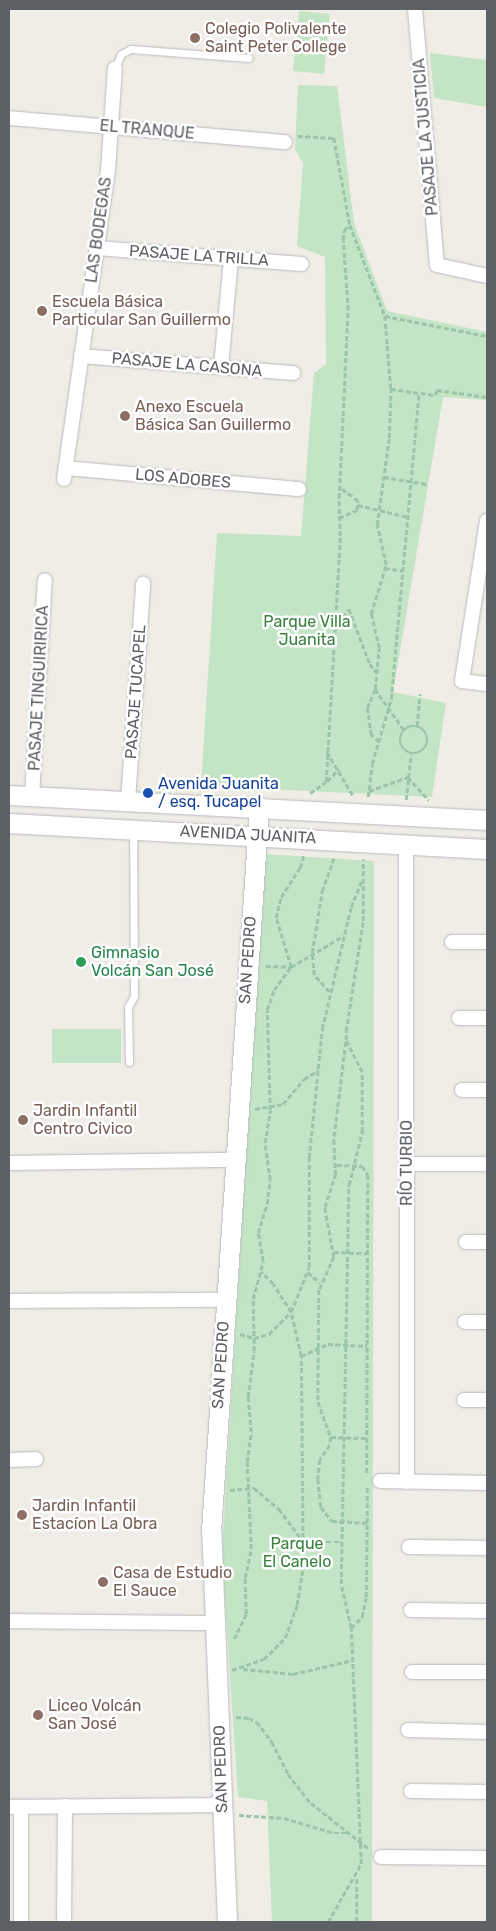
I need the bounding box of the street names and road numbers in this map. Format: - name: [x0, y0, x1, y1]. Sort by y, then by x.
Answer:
- street label: PASAJE LA JUSTICIA: [410, 57, 442, 217]
- street label: EL TRANQUE: [98, 116, 196, 144]
- street label: LAS BODEGAS: [82, 176, 116, 284]
- street label: PASAJE LA TRILLA: [128, 242, 270, 270]
- street label: PASAJE LA CASONA: [111, 349, 263, 381]
- street label: LOS ADOBES: [134, 465, 232, 493]
- street label: PASAJE TINGUIRIRICA: [25, 604, 53, 772]
- street label: PASAJE TUCAPEL: [122, 624, 150, 760]
- street label: AVENIDA JUANITA: [179, 822, 317, 848]
- street label: SAN PEDRO: [235, 916, 261, 1004]
- street label: RÍO TURBIO: [397, 1120, 417, 1206]
- street label: SAN PEDRO: [208, 1321, 234, 1409]
- street label: SAN PEDRO: [210, 1725, 232, 1813]

